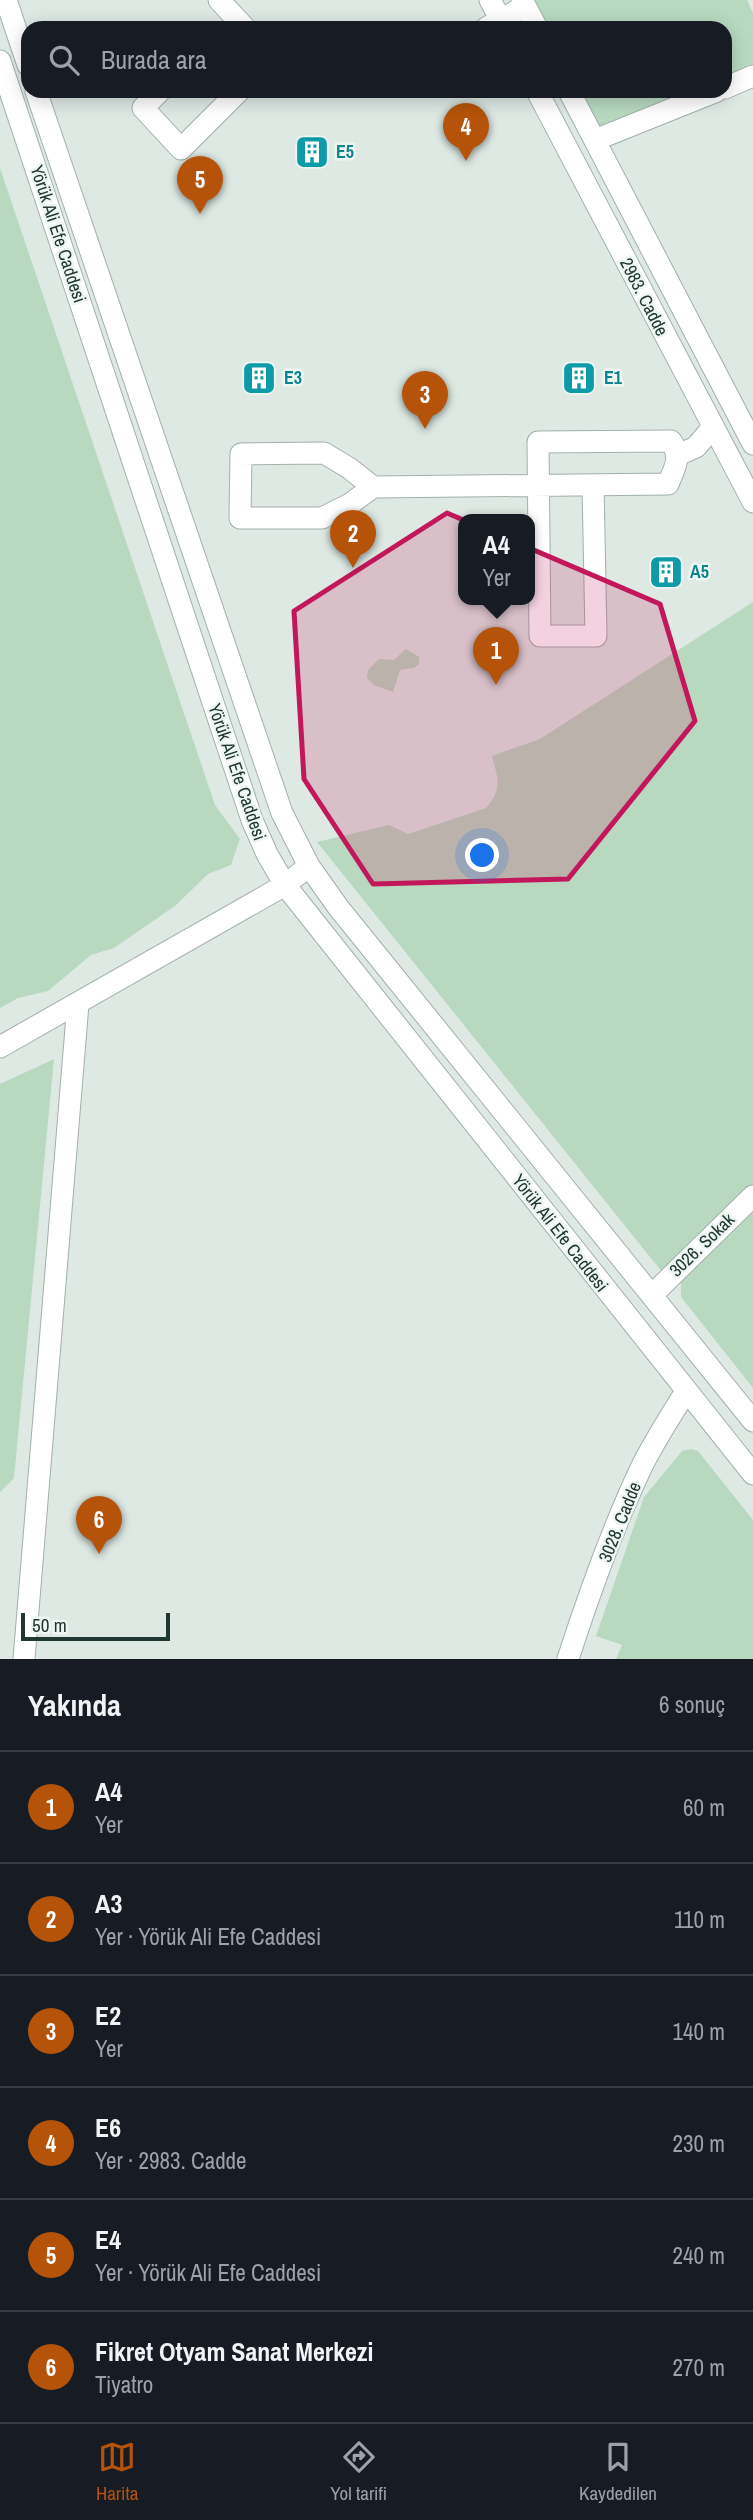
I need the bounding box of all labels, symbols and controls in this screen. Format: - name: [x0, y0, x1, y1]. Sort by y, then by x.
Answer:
- search box: [21, 21, 732, 98]
- icon: search: [45, 41, 83, 79]
- text: Burada ara: [101, 42, 206, 77]
- pin: 4: [443, 103, 489, 161]
- building icon: E5: [293, 133, 331, 171]
- place label: E5: [336, 139, 354, 164]
- pin: 5: [177, 156, 223, 214]
- street label: Yörük Ali Efe Caddesi: [24, 162, 92, 306]
- street label: 2983. Cadde: [614, 253, 675, 340]
- building icon: E3: [240, 359, 278, 397]
- building icon: E1: [560, 359, 598, 397]
- place label: E3: [284, 365, 302, 390]
- place label: E1: [604, 365, 623, 390]
- pin: 3: [402, 371, 448, 429]
- pin: 2: [330, 510, 376, 568]
- popup: [458, 514, 535, 605]
- text: A4: [483, 527, 510, 562]
- building icon: A5: [647, 553, 685, 591]
- place label: A5: [690, 559, 709, 584]
- text: Yer: [483, 562, 510, 593]
- pin: 1: [473, 627, 519, 685]
- street label: Yörük Ali Efe Caddesi: [202, 700, 273, 844]
- your location: [465, 838, 499, 872]
- street label: Yörük Ali Efe Caddesi: [506, 1169, 614, 1297]
- street label: 3026. Sokak: [663, 1207, 740, 1282]
- street label: 3028. Cadde: [592, 1478, 647, 1566]
- pin: 6: [76, 1496, 122, 1554]
- scale bar: [21, 1610, 170, 1642]
- text: 50 m: [32, 1612, 67, 1638]
- text: Yakında: [28, 1685, 121, 1725]
- text: 6 sonuç: [659, 1689, 725, 1720]
- text: A4: [95, 1774, 122, 1809]
- text: 1: [46, 1792, 56, 1823]
- text: 60 m: [683, 1792, 725, 1823]
- text: Yer: [95, 1809, 123, 1840]
- text: A3: [95, 1886, 122, 1921]
- text: 2: [46, 1904, 56, 1935]
- text: 110 m: [674, 1904, 725, 1935]
- text: Yer · Yörük Ali Efe Caddesi: [95, 1921, 321, 1952]
- text: E2: [95, 1998, 121, 2033]
- text: 3: [46, 2016, 56, 2047]
- text: 140 m: [673, 2016, 725, 2047]
- text: Yer: [95, 2033, 123, 2064]
- text: E6: [95, 2110, 121, 2145]
- text: 4: [46, 2128, 56, 2159]
- text: 230 m: [673, 2128, 725, 2159]
- text: Yer · 2983. Cadde: [95, 2145, 247, 2176]
- text: E4: [95, 2222, 121, 2257]
- text: 5: [46, 2240, 56, 2271]
- text: 240 m: [673, 2240, 725, 2271]
- text: Yer · Yörük Ali Efe Caddesi: [95, 2257, 321, 2288]
- text: Fikret Otyam Sanat Merkezi: [95, 2334, 373, 2369]
- text: 6: [46, 2352, 56, 2383]
- text: 270 m: [673, 2352, 725, 2383]
- text: Tiyatro: [95, 2369, 153, 2400]
- tab: Harita: [96, 2438, 138, 2506]
- tab: Yol tarifi: [330, 2438, 387, 2506]
- tab: Kaydedilen: [579, 2438, 657, 2506]

